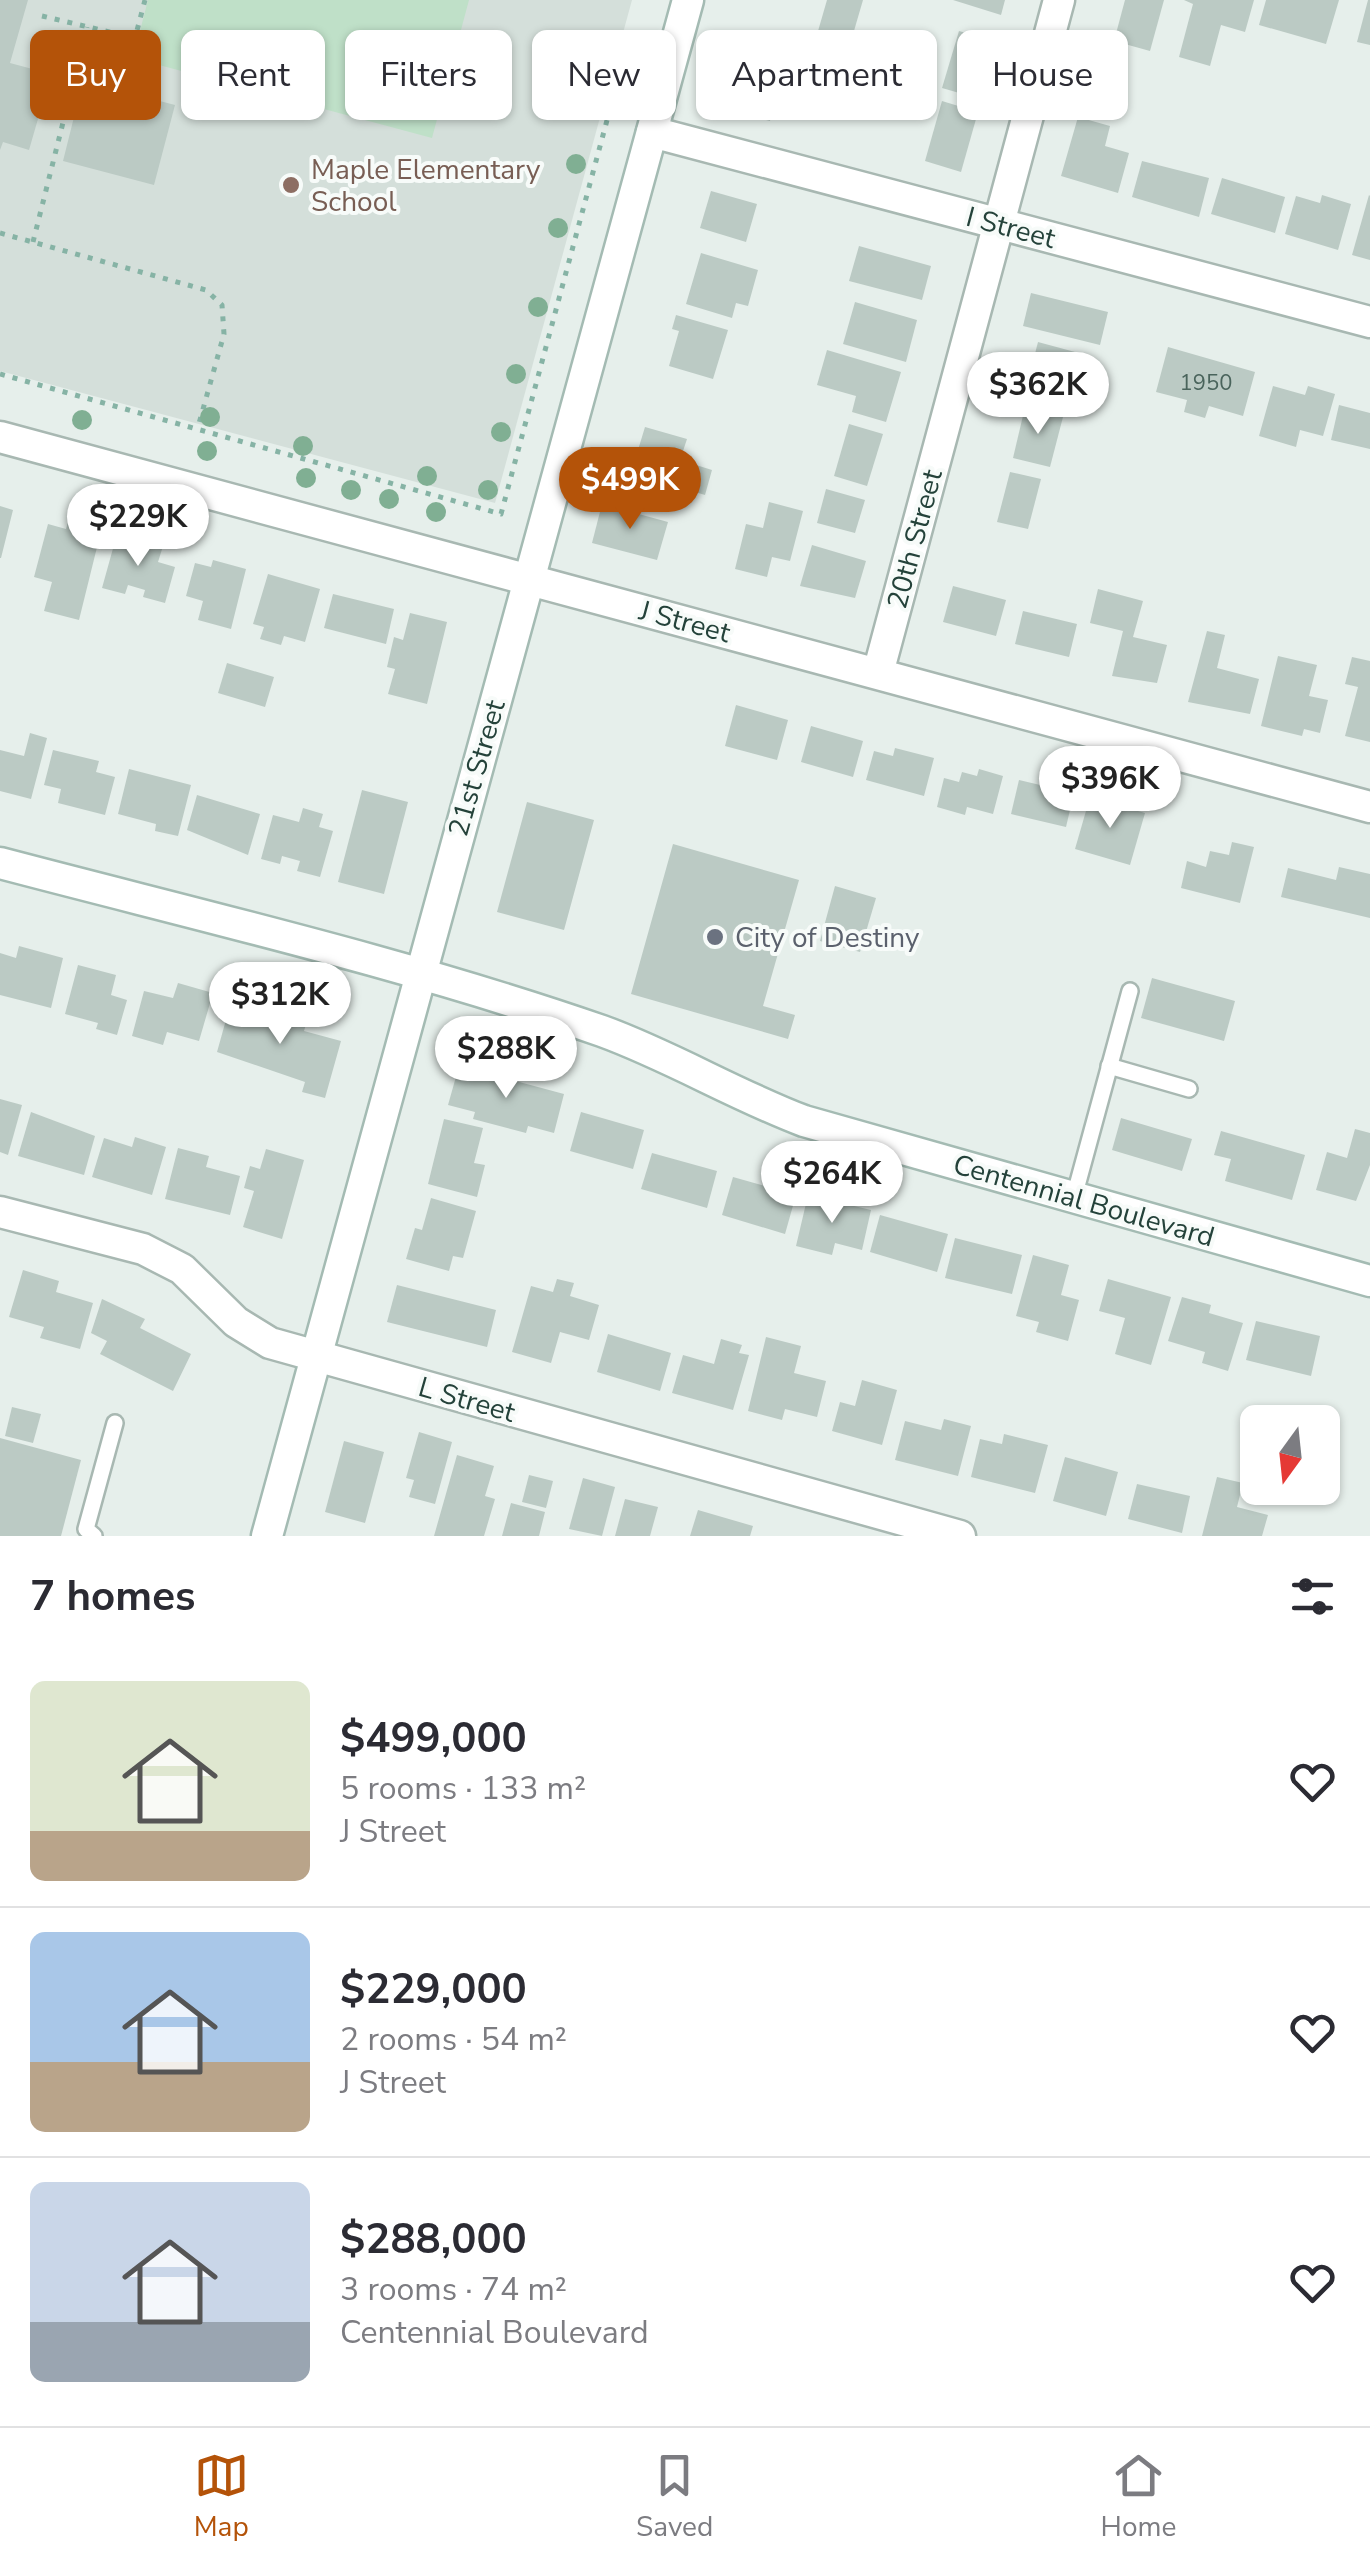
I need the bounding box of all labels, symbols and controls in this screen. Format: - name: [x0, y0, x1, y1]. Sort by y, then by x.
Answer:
- chip: Buy: [30, 30, 161, 120]
- chip: Rent: [181, 30, 325, 120]
- chip: Filters: [345, 30, 512, 120]
- chip: New: [532, 30, 676, 120]
- chip: Apartment: [696, 30, 937, 120]
- chip: House: [957, 30, 1128, 120]
- place label: Maple Elementary School: [311, 151, 541, 221]
- marker: Maple Elementary School: [280, 174, 302, 196]
- street label: I Street: [962, 198, 1060, 258]
- pin: $362K: [968, 352, 1108, 437]
- text: $362K: [989, 363, 1087, 406]
- house number: 1950: [1180, 368, 1232, 398]
- pin: $499K: [560, 447, 700, 532]
- text: $499K: [581, 458, 679, 501]
- street label: 20th Street: [878, 465, 952, 613]
- pin: $229K: [68, 484, 208, 569]
- text: $229K: [89, 495, 187, 538]
- street label: J Street: [634, 591, 735, 652]
- street label: 21st Street: [439, 695, 515, 841]
- pin: $396K: [1040, 746, 1180, 831]
- text: $396K: [1061, 757, 1159, 800]
- place label: City of Destiny: [735, 919, 920, 957]
- marker: City of Destiny: [704, 926, 726, 948]
- pin: $312K: [210, 962, 350, 1047]
- text: $312K: [231, 973, 329, 1016]
- pin: $288K: [436, 1016, 576, 1101]
- text: $288K: [457, 1027, 555, 1070]
- pin: $264K: [762, 1141, 902, 1226]
- street label: Centennial Boulevard: [949, 1145, 1219, 1256]
- text: $264K: [783, 1152, 881, 1195]
- street label: L Street: [414, 1368, 520, 1432]
- north arrow: [1240, 1405, 1340, 1505]
- map controls: [1240, 1405, 1340, 1505]
- text: 7 homes: [30, 1568, 195, 1625]
- icon: filters: [1285, 1569, 1340, 1624]
- text: $499,000: [340, 1710, 527, 1767]
- icon: home: [110, 1721, 230, 1841]
- icon: heart: [1285, 1754, 1340, 1809]
- text: 5 rooms · 133 m²: [340, 1767, 586, 1810]
- text: J Street: [340, 1810, 446, 1853]
- text: $229,000: [340, 1961, 527, 2018]
- icon: home: [110, 1972, 230, 2092]
- icon: heart: [1285, 2005, 1340, 2060]
- text: 2 rooms · 54 m²: [340, 2018, 567, 2061]
- text: J Street: [340, 2061, 446, 2104]
- text: $288,000: [340, 2211, 527, 2268]
- icon: home: [110, 2222, 230, 2342]
- icon: heart: [1285, 2255, 1340, 2310]
- text: 3 rooms · 74 m²: [340, 2268, 567, 2311]
- text: Centennial Boulevard: [340, 2311, 649, 2354]
- tab: Map: [194, 2448, 249, 2546]
- tab: Saved: [636, 2448, 713, 2546]
- tab: Home: [1101, 2448, 1176, 2546]

